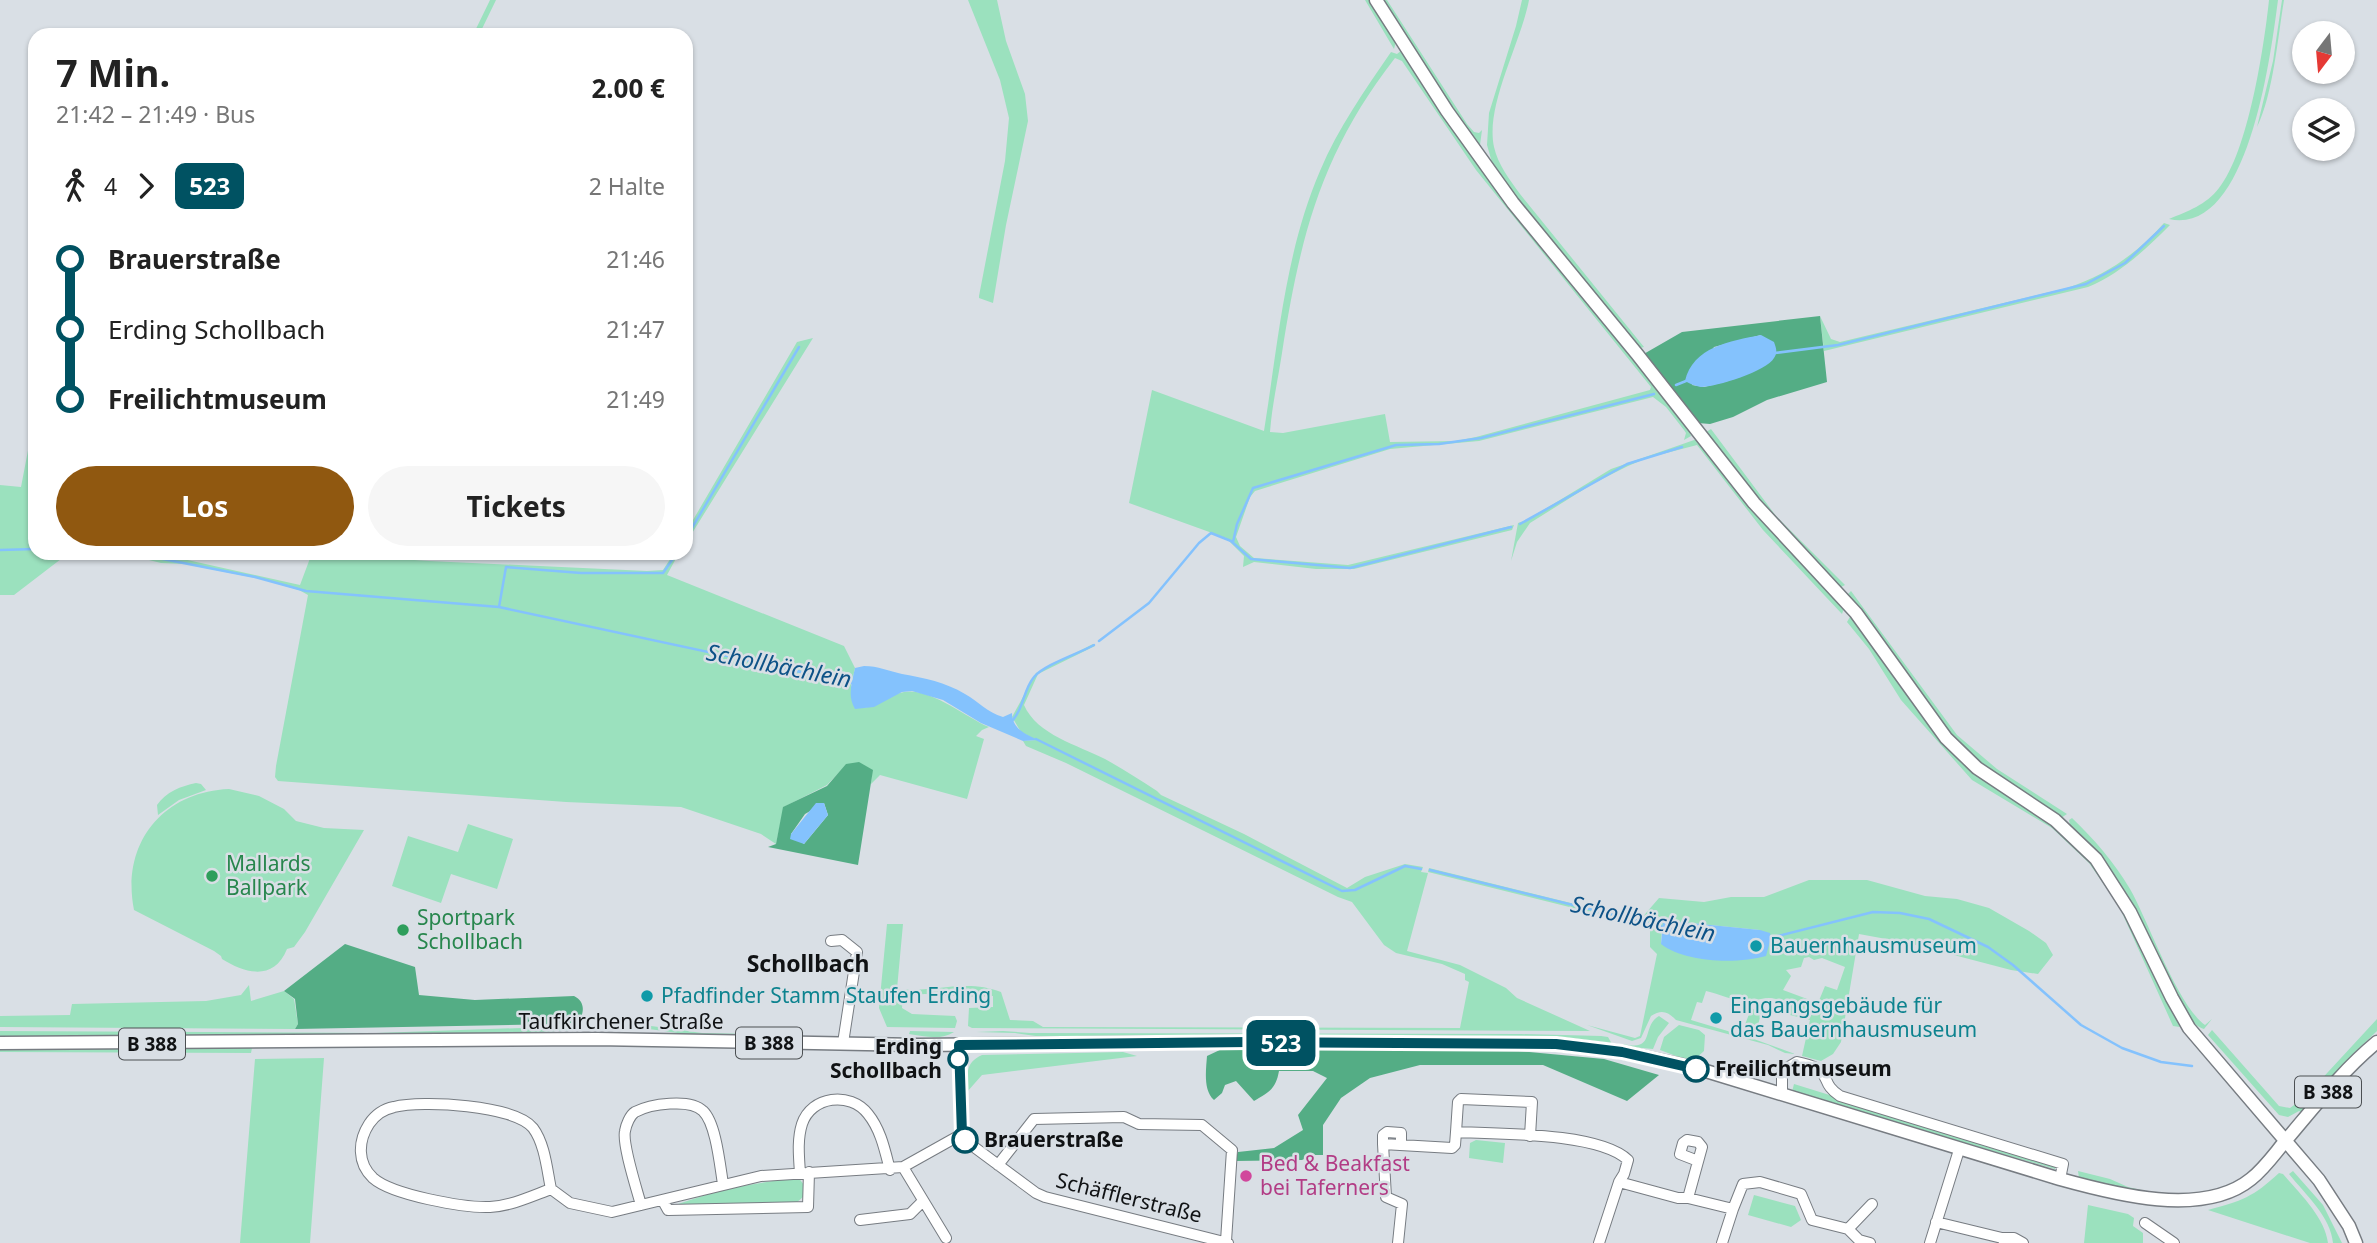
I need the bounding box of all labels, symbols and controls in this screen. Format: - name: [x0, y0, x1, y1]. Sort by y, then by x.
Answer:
- north arrow: [2292, 21, 2356, 84]
- map controls: [2292, 21, 2355, 161]
- text: 7 Min.: [56, 46, 170, 98]
- text: 2.00 €: [591, 70, 665, 106]
- text: 21:42 – 21:49 · Bus: [56, 98, 255, 130]
- button: layers: [2292, 98, 2355, 161]
- icon: walk: [56, 167, 94, 205]
- icon: forward: [127, 167, 165, 205]
- text: 523: [189, 169, 230, 202]
- text: 4: [104, 170, 117, 202]
- text: 2 Halte: [589, 170, 665, 202]
- text: Brauerstraße: [108, 241, 281, 277]
- text: 21:46: [606, 243, 665, 275]
- text: Erding Schollbach: [108, 311, 325, 347]
- text: 21:47: [606, 313, 665, 345]
- text: Freilichtmuseum: [108, 381, 327, 417]
- text: 21:49: [606, 383, 665, 415]
- button: Los: [56, 466, 354, 546]
- button: Tickets: [368, 466, 665, 546]
- water label: Schollbächlein: [704, 635, 854, 695]
- place label: Mallards Ballpark: [226, 849, 311, 901]
- marker: Mallards Ballpark: [204, 868, 220, 884]
- water label: Schollbächlein: [1568, 887, 1718, 949]
- place label: Sportpark Schollbach: [417, 903, 523, 955]
- marker: Sportpark Schollbach: [395, 922, 411, 938]
- place label: Bauernhausmuseum: [1770, 931, 1977, 959]
- marker: Bauernhausmuseum: [1748, 938, 1764, 954]
- district label: Schollbach: [747, 947, 869, 979]
- place label: Pfadfinder Stamm Staufen Erding: [661, 981, 991, 1009]
- marker: Pfadfinder Stamm Staufen Erding: [639, 988, 655, 1004]
- place label: Eingangsgebäude für das Bauernhausmuseum: [1730, 991, 1977, 1043]
- street label: Taufkirchener Straße: [519, 1007, 723, 1035]
- marker: Eingangsgebäude für das Bauernhausmuseum: [1708, 1010, 1724, 1026]
- line badge: 523: [1241, 1020, 1321, 1066]
- text: 523: [1260, 1026, 1302, 1059]
- road number: B 388: [119, 1028, 185, 1060]
- road number: B 388: [736, 1028, 802, 1058]
- place label: Erding Schollbach: [830, 1032, 942, 1084]
- marker: Erding Schollbach: [948, 1049, 968, 1069]
- place label: Freilichtmuseum: [1715, 1054, 1892, 1082]
- marker: Freilichtmuseum: [1683, 1056, 1709, 1082]
- road number: B 388: [2295, 1076, 2361, 1108]
- place label: Brauerstraße: [984, 1125, 1124, 1153]
- marker: Brauerstraße: [952, 1127, 978, 1153]
- place label: Bed & Beakfast bei Taferners: [1260, 1149, 1410, 1201]
- street label: Schäfflerstraße: [1053, 1165, 1205, 1229]
- marker: Bed & Beakfast bei Taferners: [1238, 1168, 1254, 1184]

